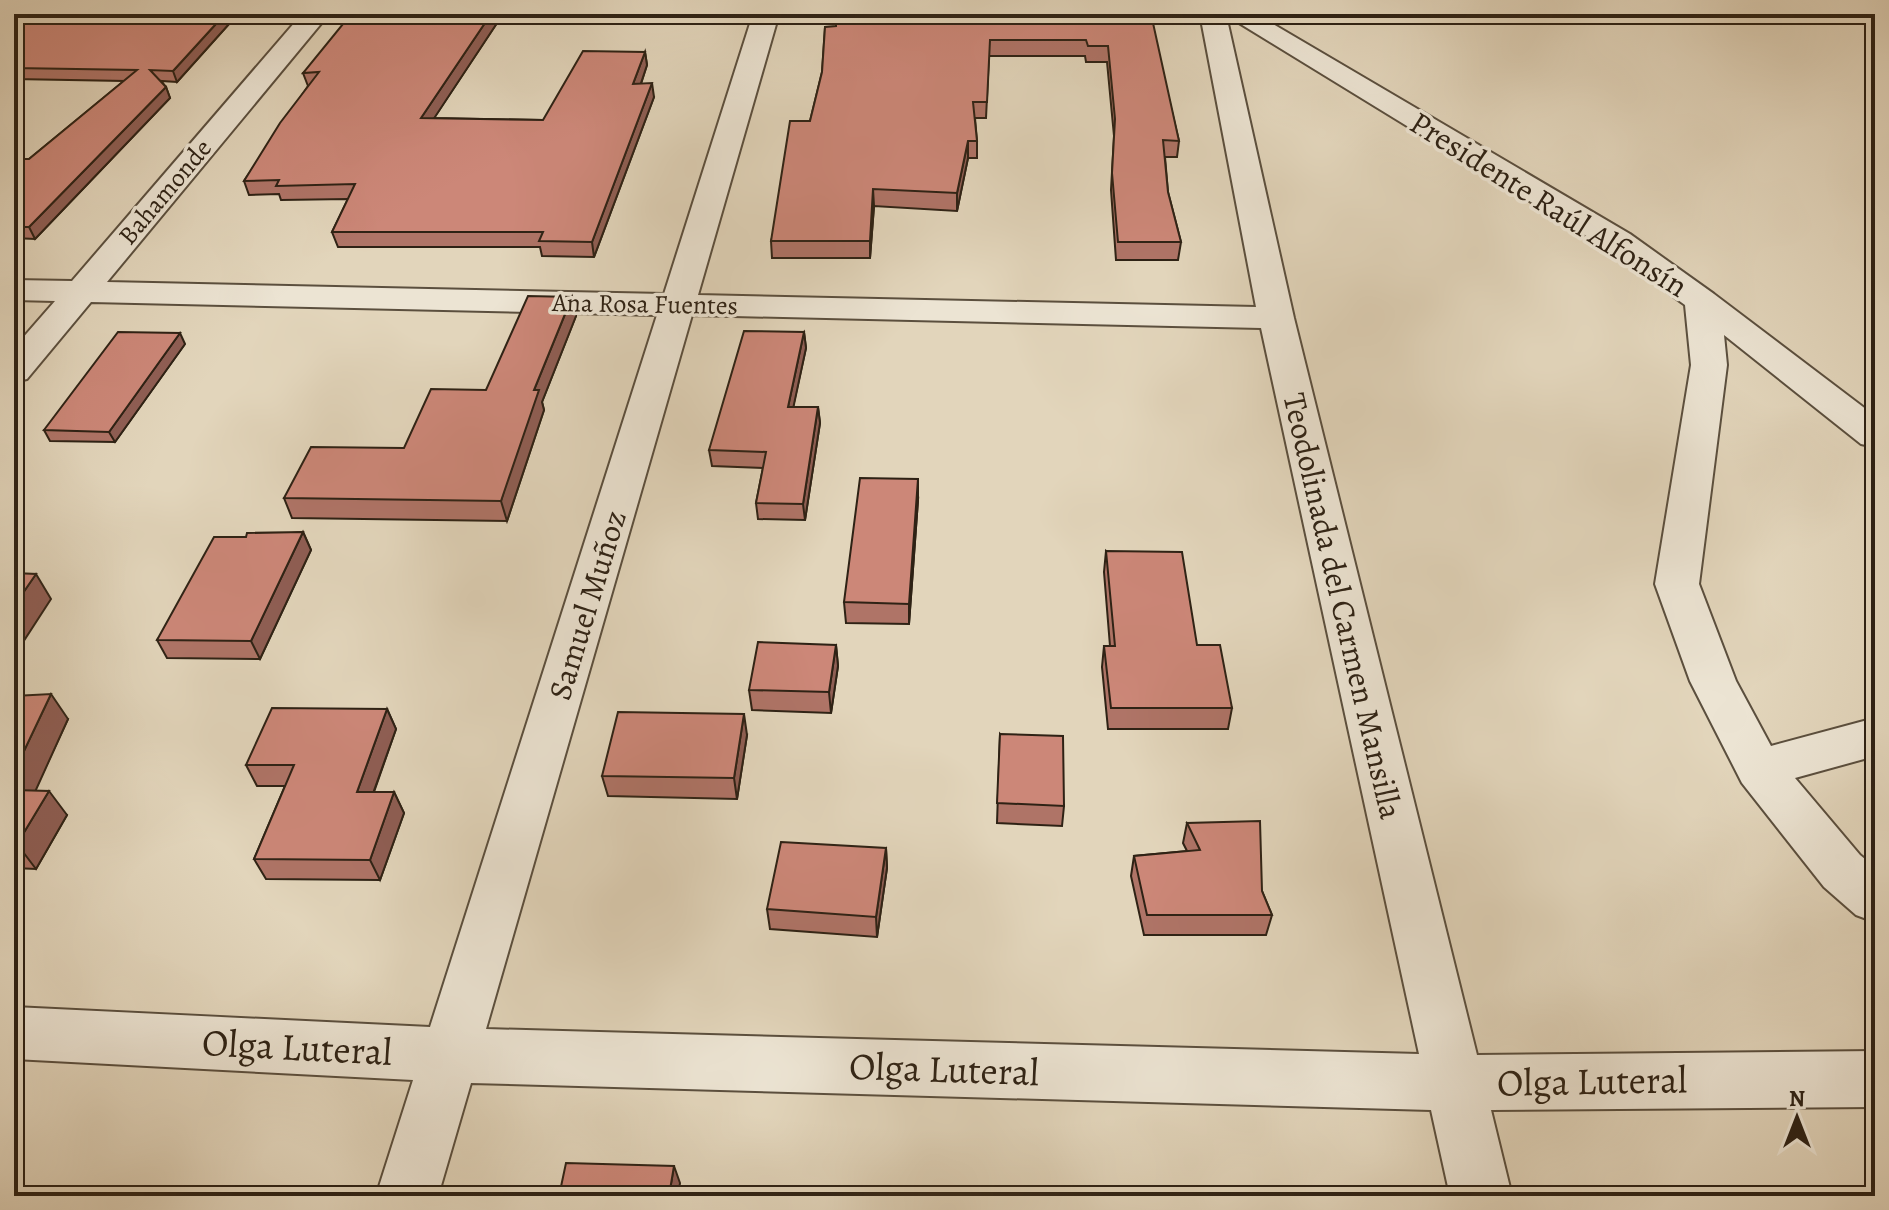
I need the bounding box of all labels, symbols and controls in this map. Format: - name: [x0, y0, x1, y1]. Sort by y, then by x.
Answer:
- street label: Presidente Raúl Alfonsín: [1402, 101, 1696, 307]
- street label: Bahamonde: [110, 132, 220, 252]
- street label: Ana Rosa Fuentes: [551, 285, 738, 323]
- street label: Teodolinada del Carmen Mansilla: [1273, 389, 1413, 823]
- street label: Samuel Muñoz: [537, 505, 637, 705]
- street label: Olga Luteral: [201, 1016, 393, 1078]
- street label: Olga Luteral: [848, 1040, 1040, 1098]
- street label: Olga Luteral: [1497, 1053, 1687, 1109]
- north arrow: [1757, 1078, 1837, 1158]
- text: N: [1789, 1084, 1805, 1114]

